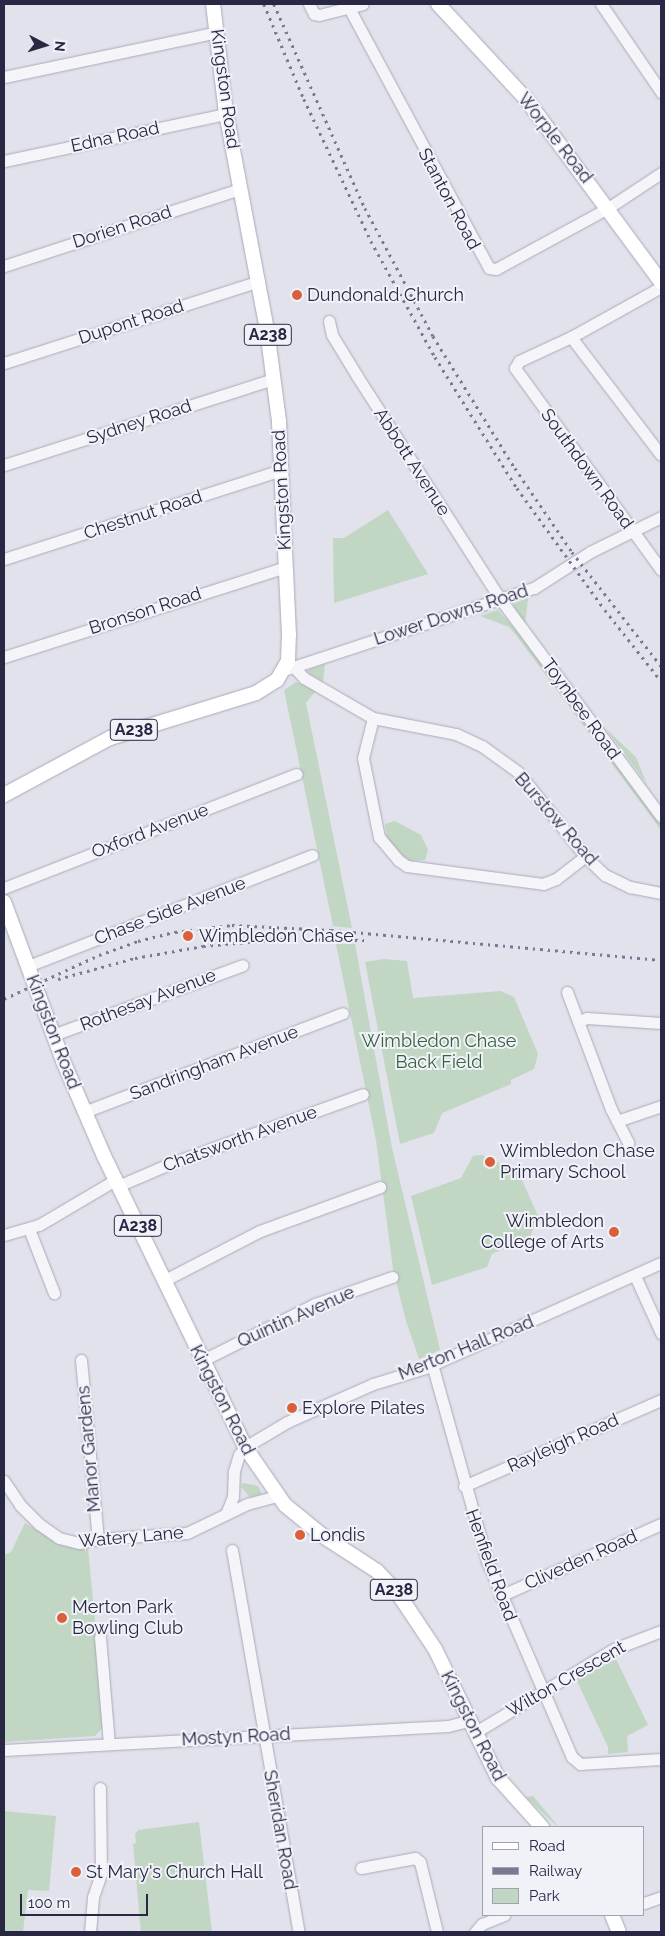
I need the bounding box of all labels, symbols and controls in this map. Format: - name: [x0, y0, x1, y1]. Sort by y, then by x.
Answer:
- north arrow: [20, 20, 70, 70]
- street label: Kingston Road: [206, 28, 244, 150]
- text: N: [52, 40, 68, 52]
- street label: Worple Road: [513, 88, 597, 188]
- street label: Edna Road: [69, 117, 161, 157]
- street label: Stanton Road: [413, 145, 485, 253]
- street label: Dorien Road: [70, 201, 174, 253]
- place label: Dundonald Church: [307, 284, 464, 306]
- marker: Dundonald Church: [291, 289, 303, 301]
- street label: Dupont Road: [76, 295, 186, 349]
- road number: A238: [243, 322, 293, 348]
- street label: Sydney Road: [84, 395, 194, 449]
- street label: Abbott Avenue: [369, 404, 455, 520]
- street label: Southdown Road: [536, 405, 638, 533]
- street label: Kingston Road: [268, 429, 296, 551]
- street label: Chestnut Road: [81, 486, 205, 544]
- street label: Lower Downs Road: [371, 580, 531, 650]
- street label: Bronson Road: [86, 583, 204, 639]
- street label: Toynbee Road: [537, 654, 625, 764]
- road number: A238: [109, 716, 159, 744]
- street label: Burstow Road: [510, 768, 602, 870]
- street label: Oxford Avenue: [88, 799, 212, 863]
- street label: Chase Side Avenue: [91, 872, 249, 950]
- place label: Wimbledon Chase: [199, 925, 354, 947]
- marker: Wimbledon Chase: [181, 929, 195, 943]
- street label: Rothesay Avenue: [77, 964, 219, 1036]
- street label: Kingston Road: [21, 972, 85, 1092]
- street label: Sandringham Avenue: [127, 1021, 301, 1105]
- park label: Wimbledon Chase Back Field: [362, 1031, 516, 1074]
- street label: Chatsworth Avenue: [160, 1101, 320, 1177]
- place label: Wimbledon Chase Primary School: [500, 1141, 655, 1184]
- marker: Wimbledon Chase Primary School: [484, 1156, 496, 1168]
- place label: Wimbledon College of Arts: [480, 1211, 604, 1254]
- road number: A238: [113, 1212, 163, 1240]
- marker: Wimbledon College of Arts: [608, 1226, 620, 1238]
- street label: Quintin Avenue: [234, 1281, 358, 1353]
- street label: Merton Hall Road: [395, 1311, 537, 1385]
- street label: Kingston Road: [185, 1341, 259, 1459]
- street label: Manor Gardens: [73, 1385, 105, 1513]
- place label: Explore Pilates: [302, 1397, 425, 1419]
- marker: Explore Pilates: [286, 1402, 298, 1414]
- street label: Rayleigh Road: [504, 1409, 622, 1477]
- street label: Henfield Road: [461, 1506, 521, 1624]
- street label: Watery Lane: [77, 1522, 185, 1552]
- place label: Londis: [310, 1524, 365, 1546]
- street label: Cliveden Road: [521, 1526, 641, 1594]
- marker: Londis: [294, 1529, 306, 1541]
- road number: A238: [369, 1576, 419, 1604]
- place label: Merton Park Bowling Club: [72, 1597, 183, 1640]
- marker: Merton Park Bowling Club: [56, 1612, 68, 1624]
- street label: Wilton Crescent: [503, 1636, 629, 1722]
- street label: Kingston Road: [436, 1667, 510, 1785]
- street label: Mostyn Road: [181, 1723, 291, 1751]
- street label: Sheridan Road: [259, 1768, 301, 1892]
- legend: [482, 1826, 645, 1916]
- text: Road: [529, 1837, 565, 1855]
- place label: St Mary's Church Hall: [86, 1861, 263, 1883]
- text: Railway: [529, 1862, 582, 1880]
- marker: St Mary's Church Hall: [70, 1866, 82, 1878]
- scale bar: [22, 1884, 150, 1916]
- text: Park: [529, 1887, 560, 1905]
- text: 100 m: [28, 1894, 70, 1912]

